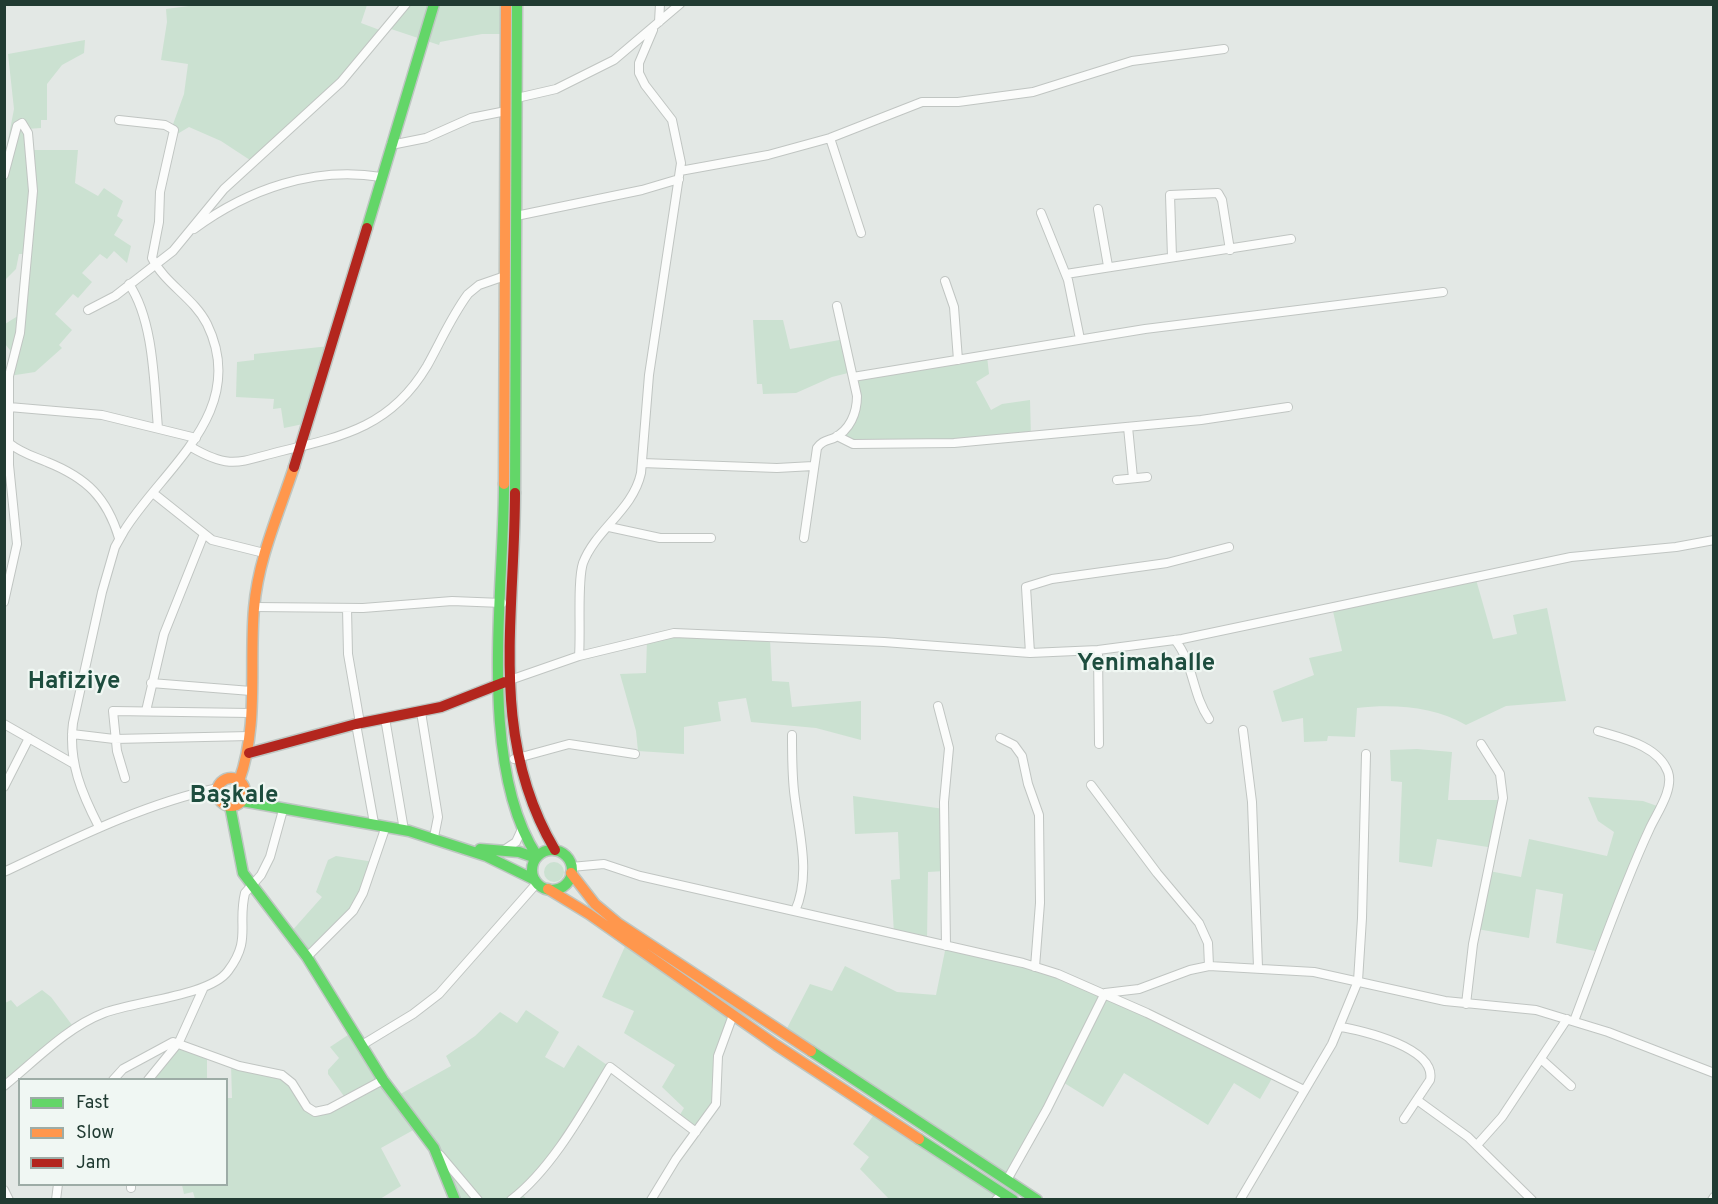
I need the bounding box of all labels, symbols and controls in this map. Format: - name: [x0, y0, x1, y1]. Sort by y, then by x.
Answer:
- district label: Yenimahalle: [1077, 651, 1215, 679]
- district label: Hafiziye: [28, 669, 120, 697]
- district label: Başkale: [190, 783, 278, 811]
- legend: [18, 1078, 228, 1186]
- text: Fast: [76, 1092, 109, 1115]
- text: Slow: [76, 1122, 114, 1145]
- text: Jam: [76, 1152, 111, 1175]

